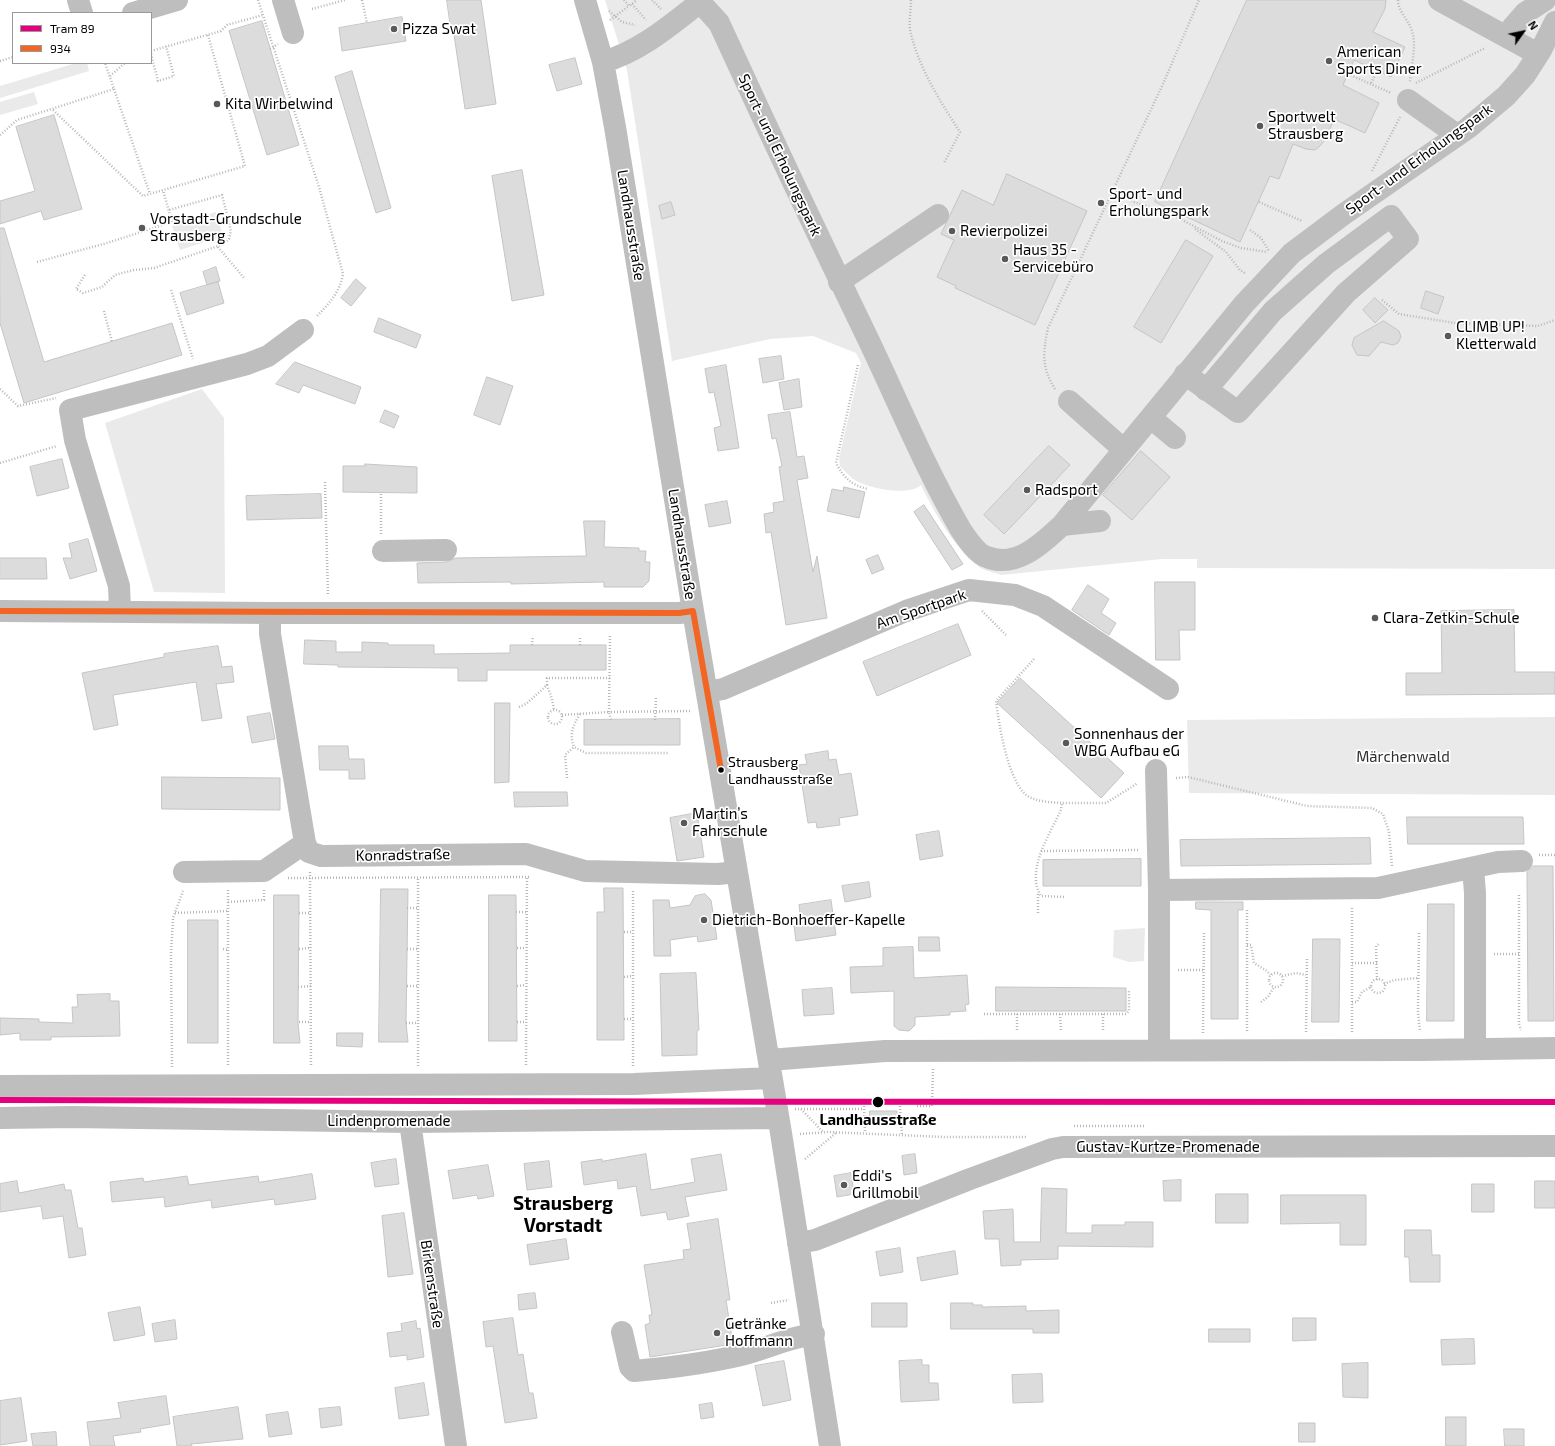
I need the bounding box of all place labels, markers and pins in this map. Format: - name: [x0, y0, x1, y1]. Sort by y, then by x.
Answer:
- place label: Pizza Swat: [402, 20, 476, 38]
- marker: Pizza Swat: [389, 24, 399, 34]
- place label: American Sports Diner: [1337, 43, 1422, 78]
- marker: American Sports Diner: [1324, 56, 1334, 66]
- place label: Kita Wirbelwind: [225, 95, 333, 113]
- marker: Kita Wirbelwind: [212, 99, 222, 109]
- place label: Sportwelt Strausberg: [1268, 108, 1343, 143]
- marker: Sportwelt Strausberg: [1255, 121, 1265, 131]
- place label: Sport- und Erholungspark: [1109, 185, 1209, 220]
- marker: Sport- und Erholungspark: [1096, 198, 1106, 208]
- place label: Vorstadt-Grundschule Strausberg: [150, 210, 302, 245]
- place label: Revierpolizei: [960, 222, 1048, 240]
- marker: Vorstadt-Grundschule Strausberg: [137, 223, 147, 233]
- marker: Revierpolizei: [947, 226, 957, 236]
- place label: Haus 35 - Servicebüro: [1013, 241, 1094, 276]
- marker: Haus 35 - Servicebüro: [1000, 254, 1010, 264]
- place label: CLIMB UP! Kletterwald: [1456, 318, 1536, 353]
- marker: CLIMB UP! Kletterwald: [1443, 331, 1453, 341]
- place label: Radsport: [1035, 481, 1098, 499]
- marker: Radsport: [1022, 485, 1032, 495]
- place label: Clara-Zetkin-Schule: [1383, 609, 1520, 627]
- marker: Clara-Zetkin-Schule: [1370, 613, 1380, 623]
- place label: Sonnenhaus der WBG Aufbau eG: [1074, 725, 1184, 760]
- marker: Sonnenhaus der WBG Aufbau eG: [1061, 738, 1071, 748]
- place label: Strausberg Landhausstraße: [728, 754, 833, 786]
- marker: Strausberg Landhausstraße: [716, 765, 726, 775]
- place label: Martin’s Fahrschule: [692, 805, 767, 840]
- marker: Martin’s Fahrschule: [679, 818, 689, 828]
- place label: Dietrich-Bonhoeffer-Kapelle: [712, 911, 905, 929]
- marker: Dietrich-Bonhoeffer-Kapelle: [699, 915, 709, 925]
- marker: Landhausstraße: [871, 1095, 885, 1109]
- place label: Landhausstraße: [819, 1111, 937, 1129]
- place label: Eddi's Grillmobil: [852, 1167, 918, 1202]
- marker: Eddi's Grillmobil: [839, 1180, 849, 1190]
- place label: Getränke Hoffmann: [725, 1315, 793, 1350]
- marker: Getränke Hoffmann: [712, 1328, 722, 1338]

